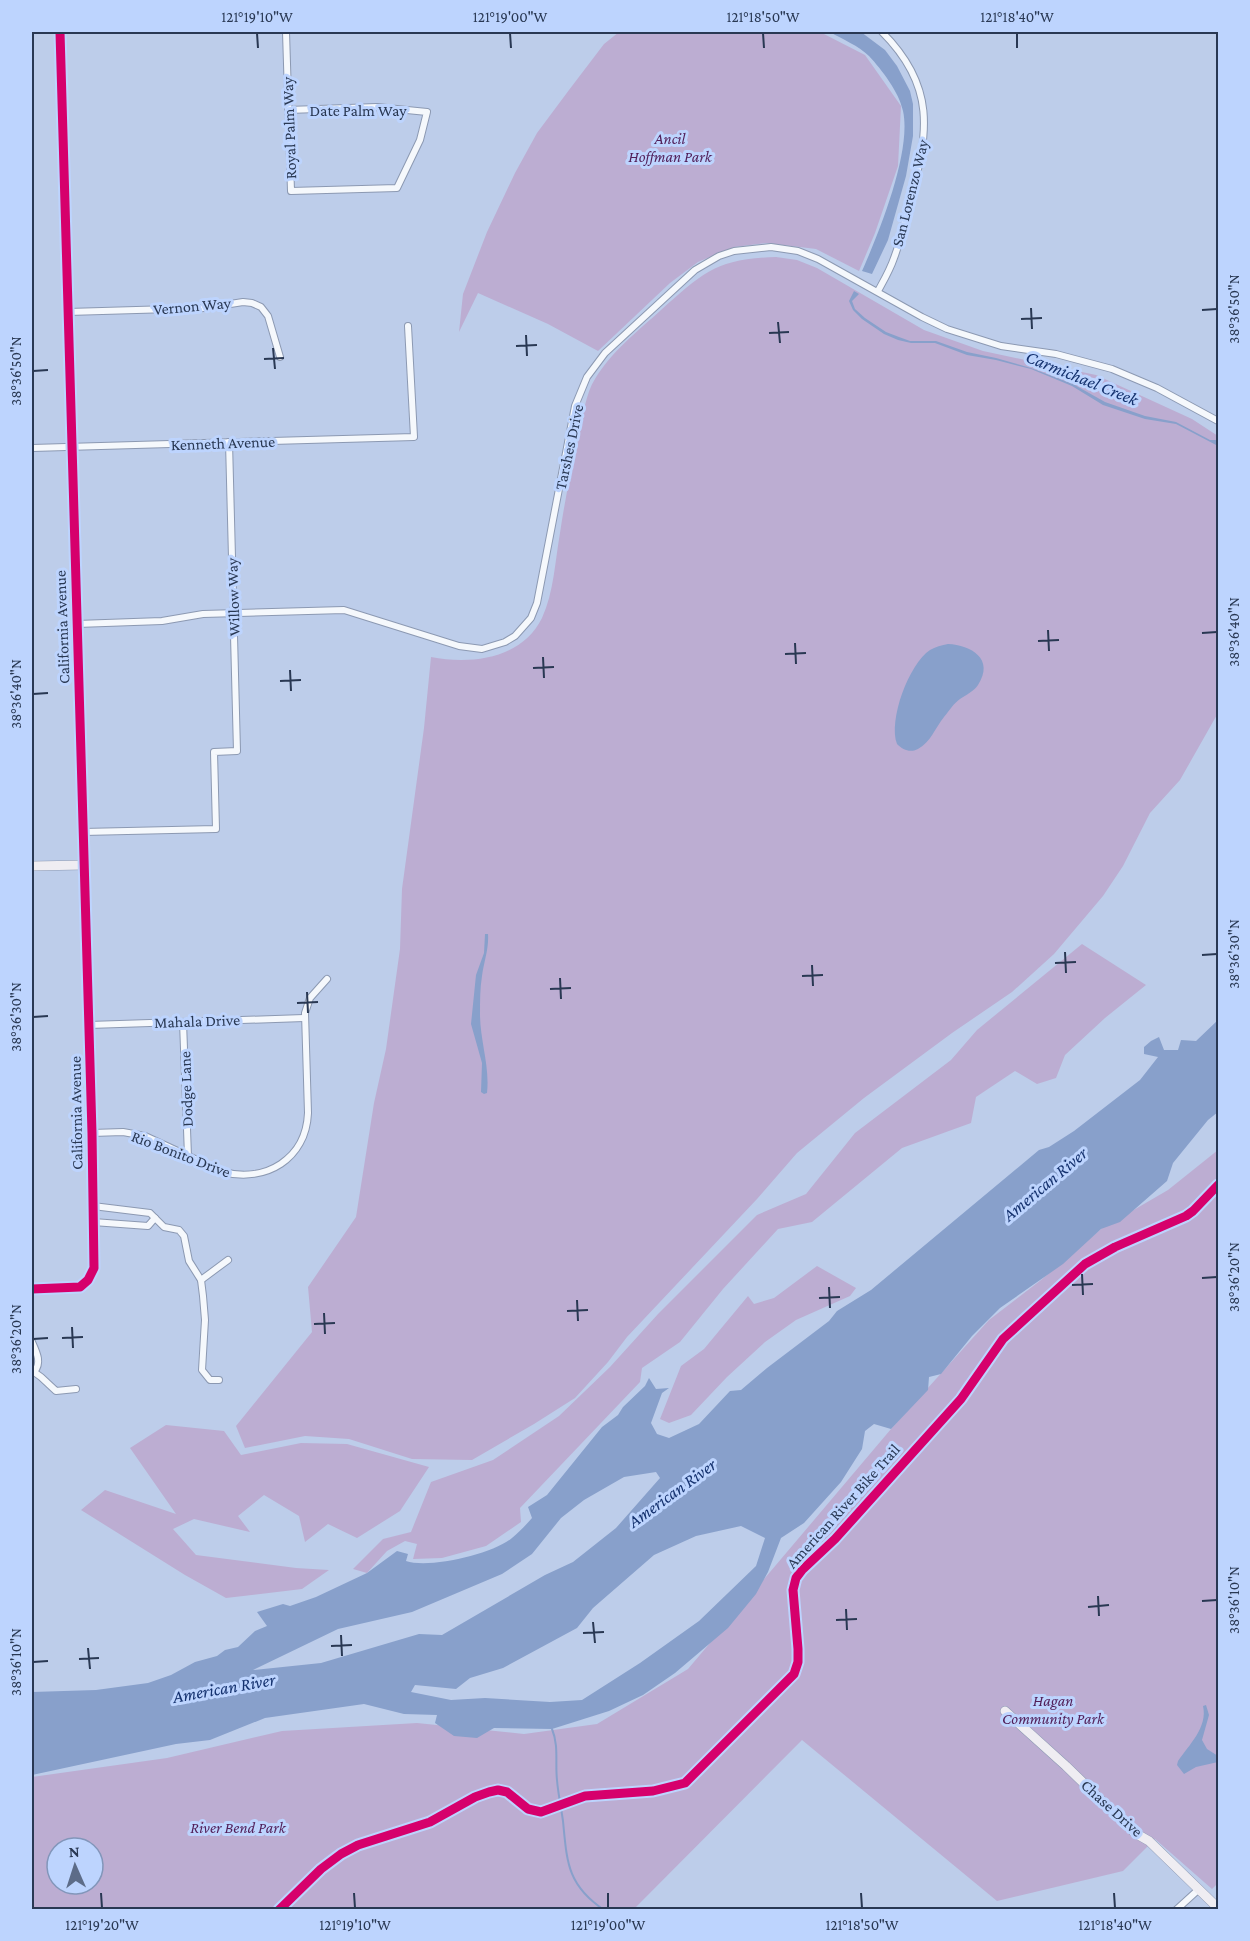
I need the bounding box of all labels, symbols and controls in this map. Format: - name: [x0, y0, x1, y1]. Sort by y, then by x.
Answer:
- text: 121°19'10"W: [221, 9, 293, 25]
- text: 121°19'00"W: [473, 9, 547, 25]
- text: 121°18'50"W: [726, 9, 800, 25]
- text: 121°18'40"W: [980, 9, 1054, 25]
- street label: Royal Palm Way: [279, 76, 300, 179]
- street label: Date Palm Way: [309, 102, 407, 120]
- park label: Ancil Hoffman Park: [628, 130, 713, 166]
- street label: San Lorenzo Way: [888, 137, 933, 249]
- text: 38°36'50"N: [1226, 274, 1242, 344]
- street label: Vernon Way: [152, 294, 232, 319]
- text: 38°36'50"N: [8, 336, 24, 406]
- water label: Carmichael Creek: [1023, 346, 1142, 410]
- street label: Tarshes Drive: [552, 403, 586, 491]
- street label: Kenneth Avenue: [171, 433, 275, 453]
- street label: Willow Way: [223, 557, 244, 636]
- street label: California Avenue: [52, 570, 72, 684]
- text: 38°36'40"N: [1226, 597, 1242, 667]
- text: 38°36'40"N: [8, 659, 24, 729]
- text: 38°36'30"N: [1226, 919, 1242, 989]
- text: 38°36'30"N: [8, 982, 24, 1052]
- street label: Mahala Drive: [154, 1011, 240, 1031]
- street label: Dodge Lane: [176, 1051, 197, 1127]
- street label: California Avenue: [67, 1056, 85, 1170]
- street label: Rio Bonito Drive: [129, 1127, 233, 1181]
- water label: American River: [998, 1143, 1092, 1226]
- text: 38°36'20"N: [1226, 1242, 1242, 1312]
- text: 38°36'20"N: [8, 1304, 24, 1374]
- street label: American River Bike Trail: [783, 1441, 903, 1571]
- water label: American River: [623, 1454, 720, 1532]
- text: 38°36'10"N: [1226, 1566, 1242, 1634]
- text: 38°36'10"N: [8, 1628, 24, 1696]
- water label: American River: [170, 1669, 278, 1707]
- park label: Hagan Community Park: [1002, 1692, 1105, 1728]
- street label: Chase Drive: [1078, 1776, 1146, 1840]
- park label: River Bend Park: [190, 1819, 287, 1836]
- north arrow: [45, 1836, 105, 1896]
- text: N: [68, 1843, 80, 1860]
- text: 121°19'20"W: [65, 1917, 139, 1933]
- text: 121°19'10"W: [319, 1917, 391, 1933]
- text: 121°19'00"W: [571, 1917, 645, 1933]
- text: 121°18'50"W: [825, 1917, 899, 1933]
- text: 121°18'40"W: [1078, 1917, 1152, 1933]

